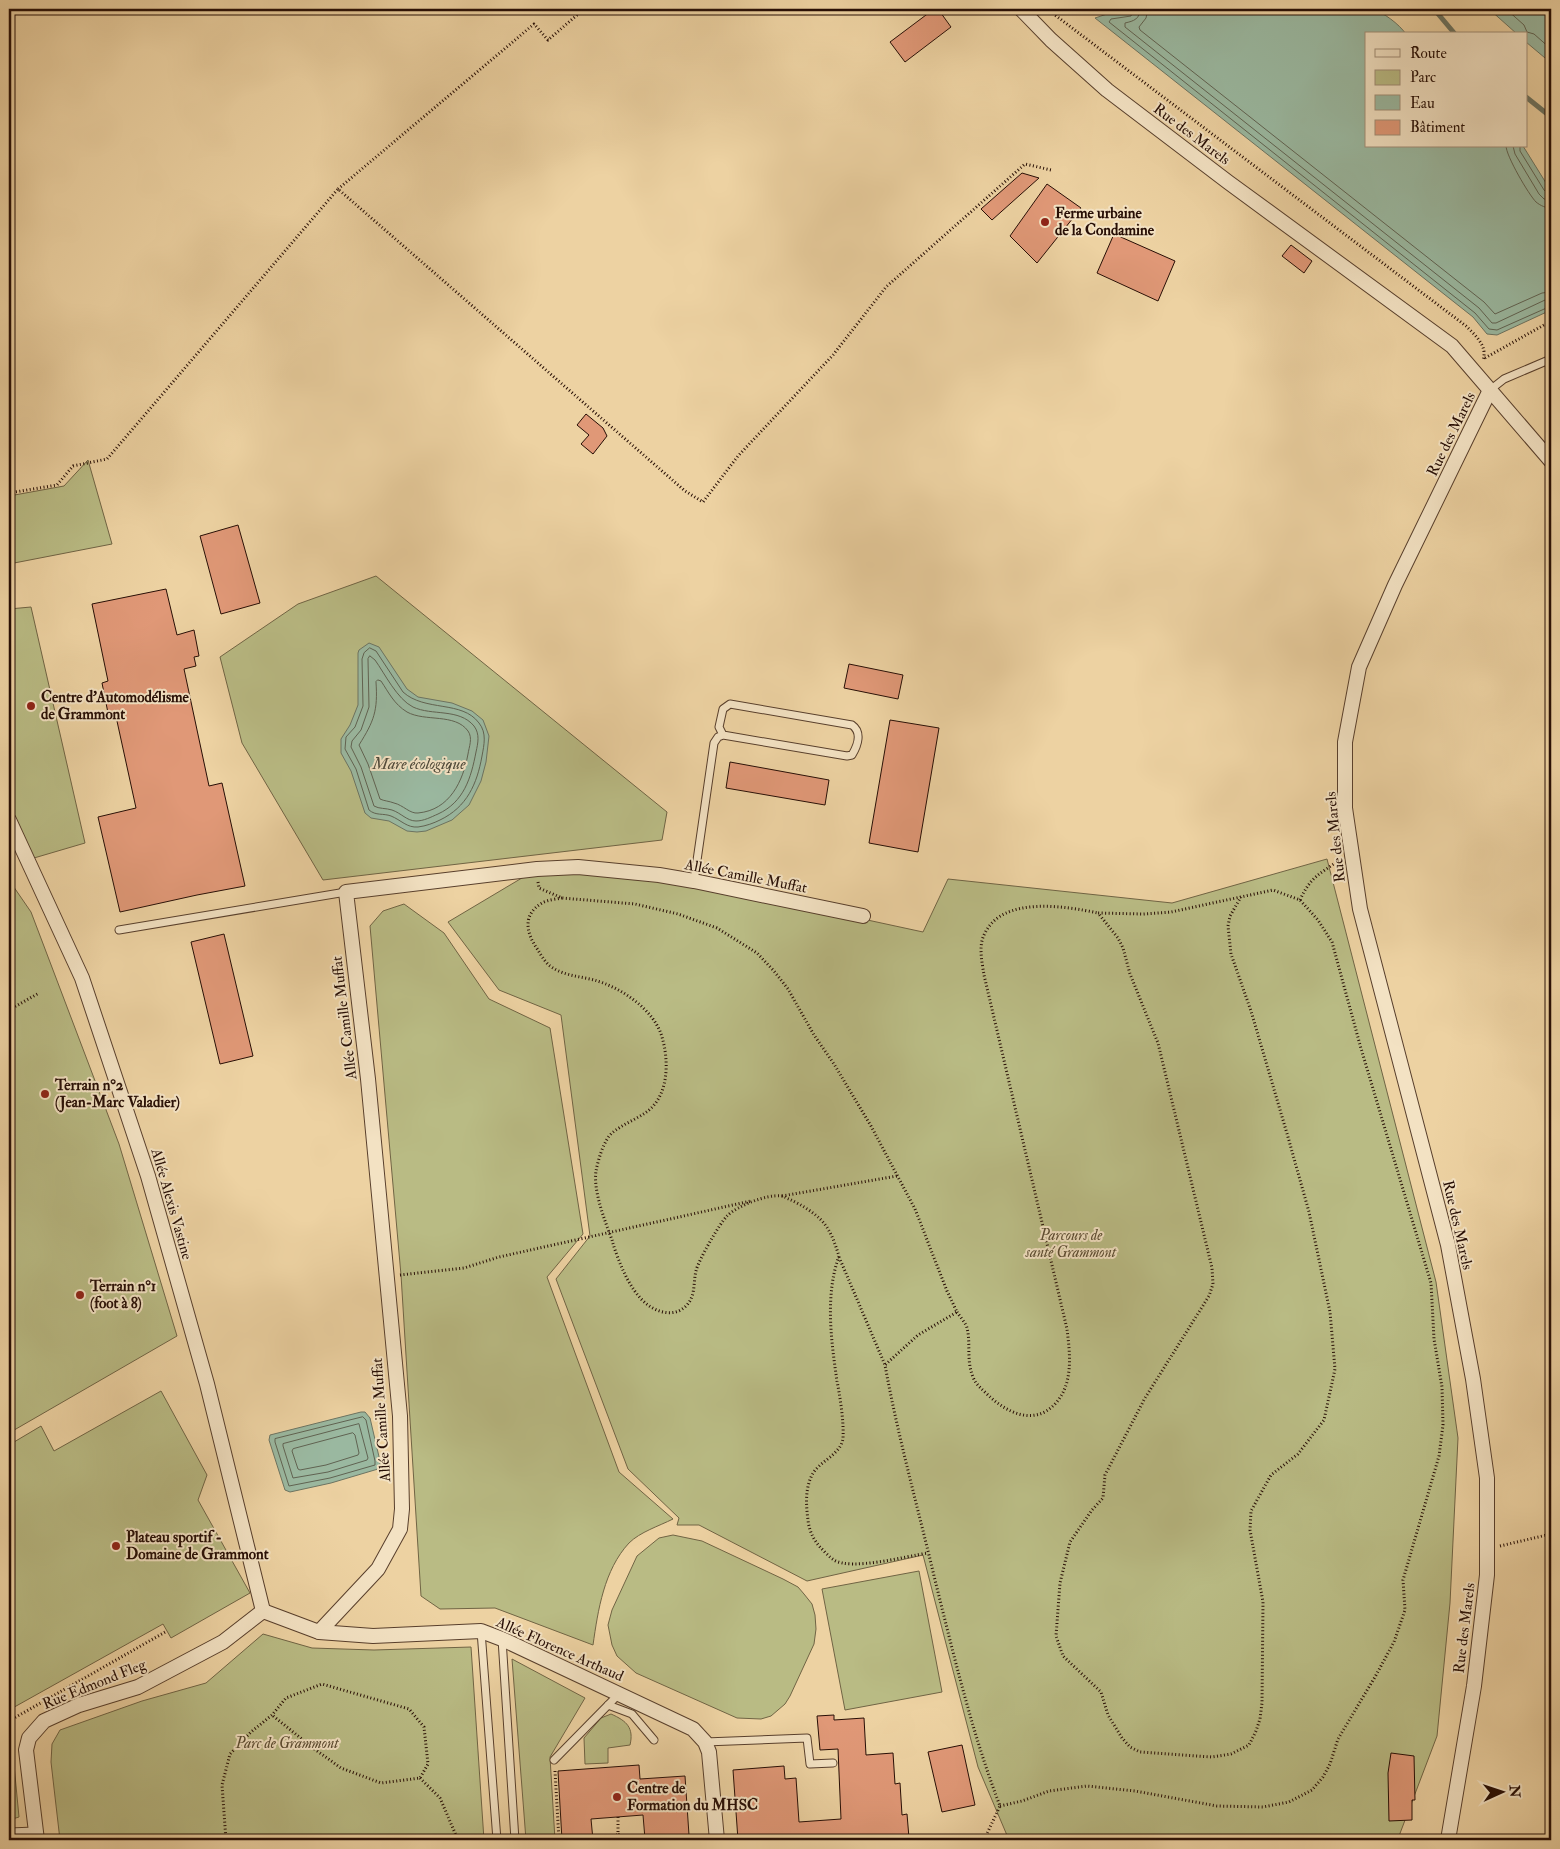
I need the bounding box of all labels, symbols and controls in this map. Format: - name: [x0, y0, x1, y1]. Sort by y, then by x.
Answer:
- legend: [1365, 32, 1528, 148]
- text: Route: [1410, 44, 1447, 63]
- text: Parc: [1410, 68, 1436, 87]
- text: Eau: [1410, 94, 1435, 113]
- street label: Rue des Marels: [1150, 99, 1234, 169]
- text: Bâtiment: [1410, 118, 1465, 137]
- place label: Ferme urbaine de la Condamine: [1055, 204, 1155, 240]
- marker: Ferme urbaine de la Condamine: [1039, 216, 1051, 228]
- street label: Rue des Marels: [1423, 389, 1480, 479]
- place label: Centre d'Automodélisme de Grammont: [41, 688, 190, 724]
- marker: Centre d'Automodélisme de Grammont: [25, 700, 37, 712]
- water label: Mare écologique: [372, 754, 466, 774]
- street label: Rue des Marels: [1321, 791, 1350, 883]
- street label: Allée Camille Muffat: [682, 855, 809, 898]
- street label: Allée Camille Muffat: [327, 955, 362, 1082]
- place label: Terrain n°2 (Jean-Marc Valadier): [54, 1076, 180, 1113]
- marker: Terrain n°2 (Jean-Marc Valadier): [39, 1088, 51, 1100]
- street label: Allée Alexis Vastine: [146, 1145, 196, 1262]
- street label: Rue des Marels: [1438, 1179, 1477, 1272]
- park label: Parcours de santé Grammont: [1025, 1226, 1117, 1262]
- place label: Terrain n°1 (foot à 8): [89, 1277, 156, 1313]
- marker: Terrain n°1 (foot à 8): [74, 1289, 86, 1301]
- street label: Allée Camille Muffat: [368, 1357, 395, 1484]
- place label: Plateau sportif - Domaine de Grammont: [126, 1528, 269, 1564]
- marker: Plateau sportif - Domaine de Grammont: [110, 1540, 122, 1552]
- street label: Rue des Marels: [1450, 1582, 1479, 1674]
- street label: Allée Florence Arthaud: [492, 1612, 627, 1686]
- street label: Rue Edmond Fleg: [40, 1655, 149, 1714]
- park label: Parc de Grammont: [234, 1734, 339, 1753]
- north arrow: [1478, 1766, 1528, 1816]
- place label: Centre de Formation du MHSC: [627, 1779, 758, 1815]
- text: N: [1506, 1784, 1523, 1799]
- marker: Centre de Formation du MHSC: [611, 1791, 623, 1803]

